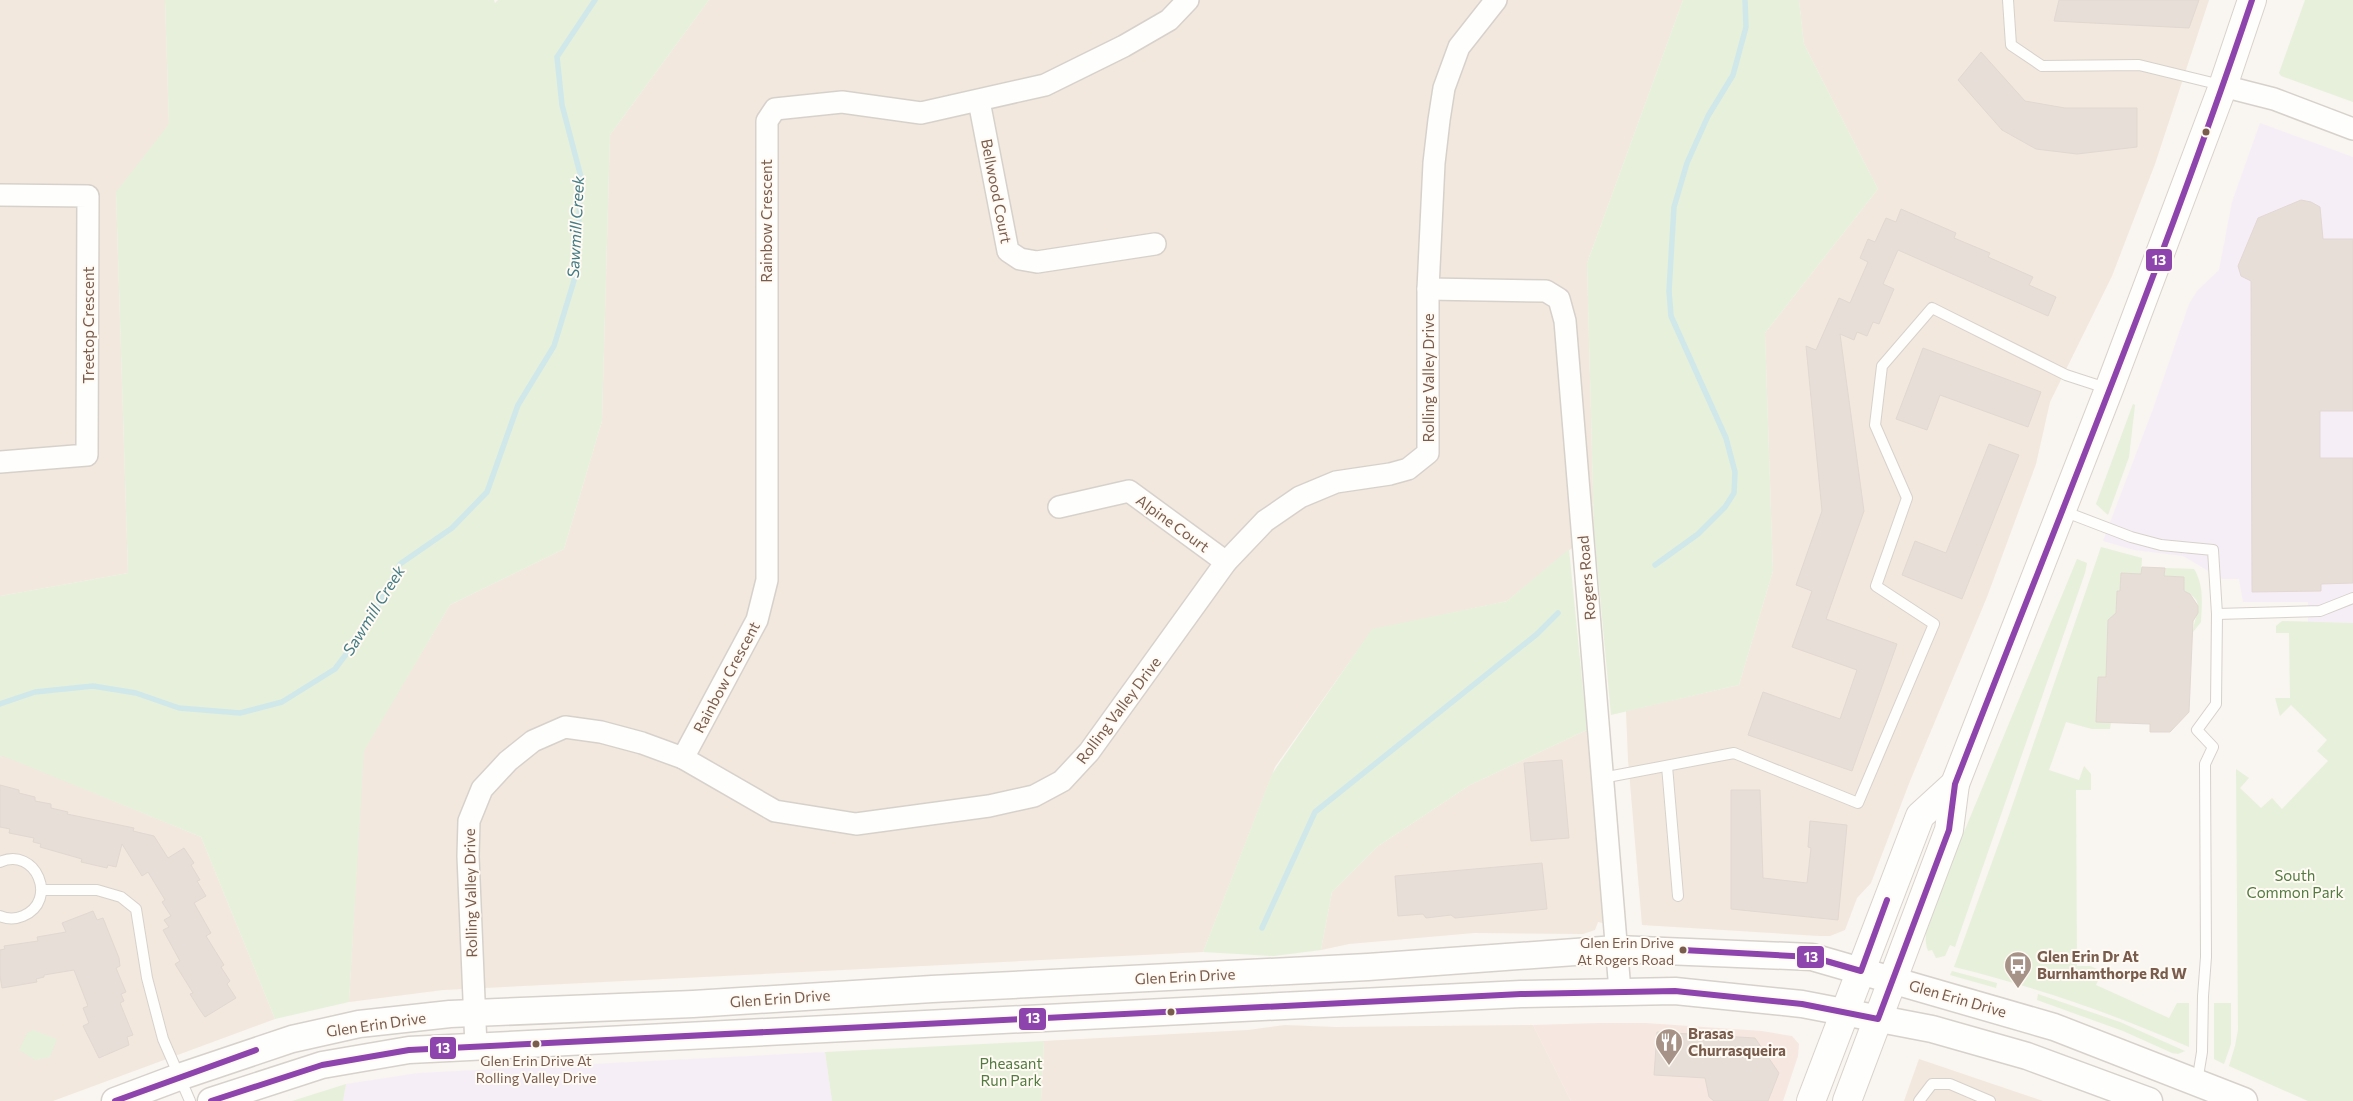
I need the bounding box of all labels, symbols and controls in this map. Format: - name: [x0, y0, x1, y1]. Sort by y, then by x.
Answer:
- unlabelled marker: [2201, 127, 2211, 137]
- street label: Bellwood Court: [978, 137, 1016, 245]
- street label: Rainbow Crescent: [757, 159, 775, 283]
- water label: Sawmill Creek: [563, 175, 587, 278]
- line badge: 13: [2145, 248, 2173, 272]
- text: 13: [2152, 251, 2166, 268]
- street label: Treetop Crescent: [79, 266, 97, 384]
- street label: Rolling Valley Drive: [1419, 313, 1437, 443]
- street label: Alpine Court: [1133, 490, 1213, 556]
- street label: Rogers Road: [1573, 535, 1599, 621]
- water label: Sawmill Creek: [338, 561, 408, 658]
- street label: Rainbow Crescent: [689, 618, 763, 736]
- street label: Rolling Valley Drive: [1072, 653, 1164, 767]
- street label: Rolling Valley Drive: [460, 828, 480, 958]
- park label: South Common Park: [2246, 866, 2344, 901]
- place label: Glen Erin Drive At Rogers Road: [1577, 934, 1674, 968]
- marker: Glen Erin Drive At Rogers Road: [1678, 945, 1688, 955]
- line badge: 13: [1796, 945, 1825, 969]
- place label: Glen Erin Dr At Burnhamthorpe Rd W: [2037, 947, 2187, 982]
- text: 13: [1804, 948, 1818, 965]
- bus stop icon: Glen Erin Dr At Burnhamthorpe Rd W: [2003, 950, 2033, 989]
- street label: Glen Erin Drive: [1134, 964, 1236, 988]
- street label: Glen Erin Drive: [1907, 975, 2009, 1021]
- street label: Glen Erin Drive: [729, 986, 831, 1010]
- line badge: 13: [1018, 1007, 1047, 1031]
- unlabelled marker: [1166, 1007, 1176, 1017]
- street label: Glen Erin Drive: [325, 1008, 427, 1040]
- text: 13: [1026, 1009, 1040, 1026]
- place label: Brasas Churrasqueira: [1688, 1024, 1786, 1059]
- restaurant icon: Brasas Churrasqueira: [1654, 1027, 1684, 1066]
- line badge: 13: [429, 1036, 457, 1060]
- text: 13: [436, 1039, 450, 1056]
- marker: Glen Erin Drive At Rolling Valley Drive: [531, 1039, 541, 1049]
- place label: Glen Erin Drive At Rolling Valley Drive: [476, 1052, 596, 1086]
- park label: Pheasant Run Park: [979, 1054, 1043, 1089]

